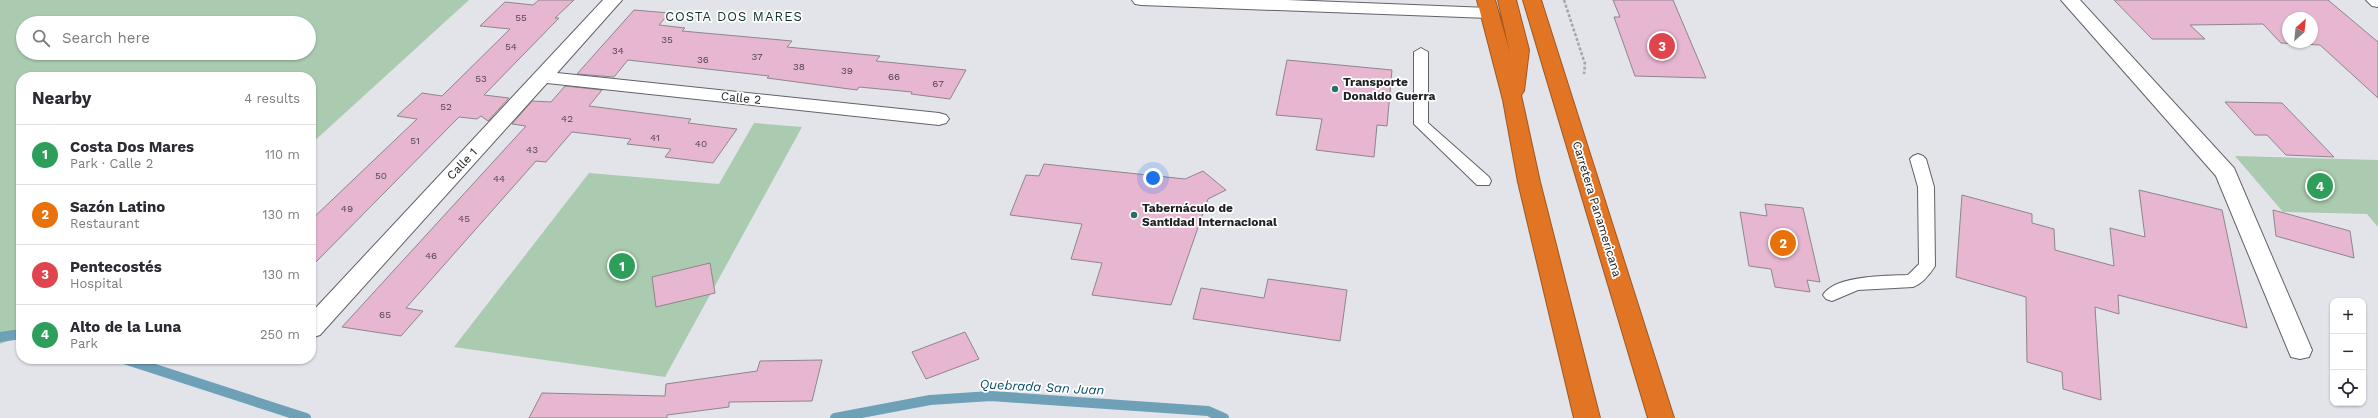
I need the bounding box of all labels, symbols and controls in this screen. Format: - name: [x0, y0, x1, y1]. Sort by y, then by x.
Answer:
- district label: COSTA DOS MARES: [665, 9, 803, 24]
- house number: 55: [515, 12, 527, 23]
- north arrow: [2282, 12, 2318, 48]
- search box: [16, 16, 316, 60]
- icon: search: [30, 27, 52, 49]
- text: Search here: [62, 29, 150, 47]
- pin: 3: [1649, 31, 1675, 61]
- house number: 35: [661, 34, 673, 45]
- house number: 54: [505, 41, 517, 52]
- house number: 34: [612, 45, 624, 56]
- house number: 37: [751, 51, 763, 62]
- house number: 36: [697, 54, 709, 65]
- house number: 38: [793, 61, 805, 72]
- house number: 39: [841, 65, 853, 76]
- house number: 66: [888, 71, 900, 82]
- house number: 53: [475, 73, 487, 84]
- place label: Transporte Donaldo Guerra: [1343, 75, 1436, 103]
- house number: 67: [932, 78, 944, 89]
- marker: Transporte Donaldo Guerra: [1330, 84, 1340, 94]
- text: Nearby: [32, 88, 91, 108]
- street label: Calle 2: [720, 89, 762, 107]
- text: 4 results: [244, 91, 300, 106]
- house number: 52: [440, 101, 452, 112]
- house number: 42: [561, 113, 573, 124]
- house number: 41: [650, 132, 660, 143]
- house number: 51: [410, 135, 420, 146]
- text: Costa Dos Mares: [70, 138, 194, 156]
- house number: 40: [695, 138, 707, 149]
- street label: Carretera Panamericana: [1570, 139, 1624, 279]
- house number: 43: [526, 144, 538, 155]
- street label: Calle 1: [444, 145, 480, 183]
- text: 1: [42, 147, 48, 162]
- text: 110 m: [265, 147, 300, 162]
- text: Park · Calle 2: [70, 156, 153, 171]
- your location: [1143, 168, 1163, 188]
- house number: 50: [375, 170, 387, 181]
- pin: 4: [2307, 171, 2333, 201]
- house number: 44: [493, 173, 505, 184]
- text: Sazón Latino: [70, 198, 165, 216]
- place label: Tabernáculo de Santidad Internacional: [1142, 201, 1277, 229]
- house number: 49: [341, 203, 353, 214]
- text: 2: [41, 207, 49, 222]
- text: 130 m: [262, 207, 300, 222]
- marker: Tabernáculo de Santidad Internacional: [1129, 210, 1139, 220]
- house number: 45: [458, 213, 470, 224]
- text: Restaurant: [70, 216, 140, 231]
- pin: 2: [1770, 228, 1796, 258]
- house number: 46: [425, 250, 437, 261]
- pin: 1: [609, 251, 635, 281]
- text: Pentecostés: [70, 258, 162, 276]
- text: 3: [41, 267, 49, 282]
- text: 130 m: [262, 267, 300, 282]
- text: Hospital: [70, 276, 122, 291]
- map controls: [2330, 298, 2366, 406]
- button: +: [2330, 298, 2366, 334]
- house number: 65: [379, 309, 391, 320]
- text: Alto de la Luna: [70, 318, 181, 336]
- text: 4: [41, 327, 49, 342]
- text: 250 m: [260, 327, 300, 342]
- button: −: [2330, 334, 2366, 370]
- text: Park: [70, 336, 98, 351]
- button: locate: [2330, 370, 2366, 406]
- water label: Quebrada San Juan: [979, 376, 1105, 398]

